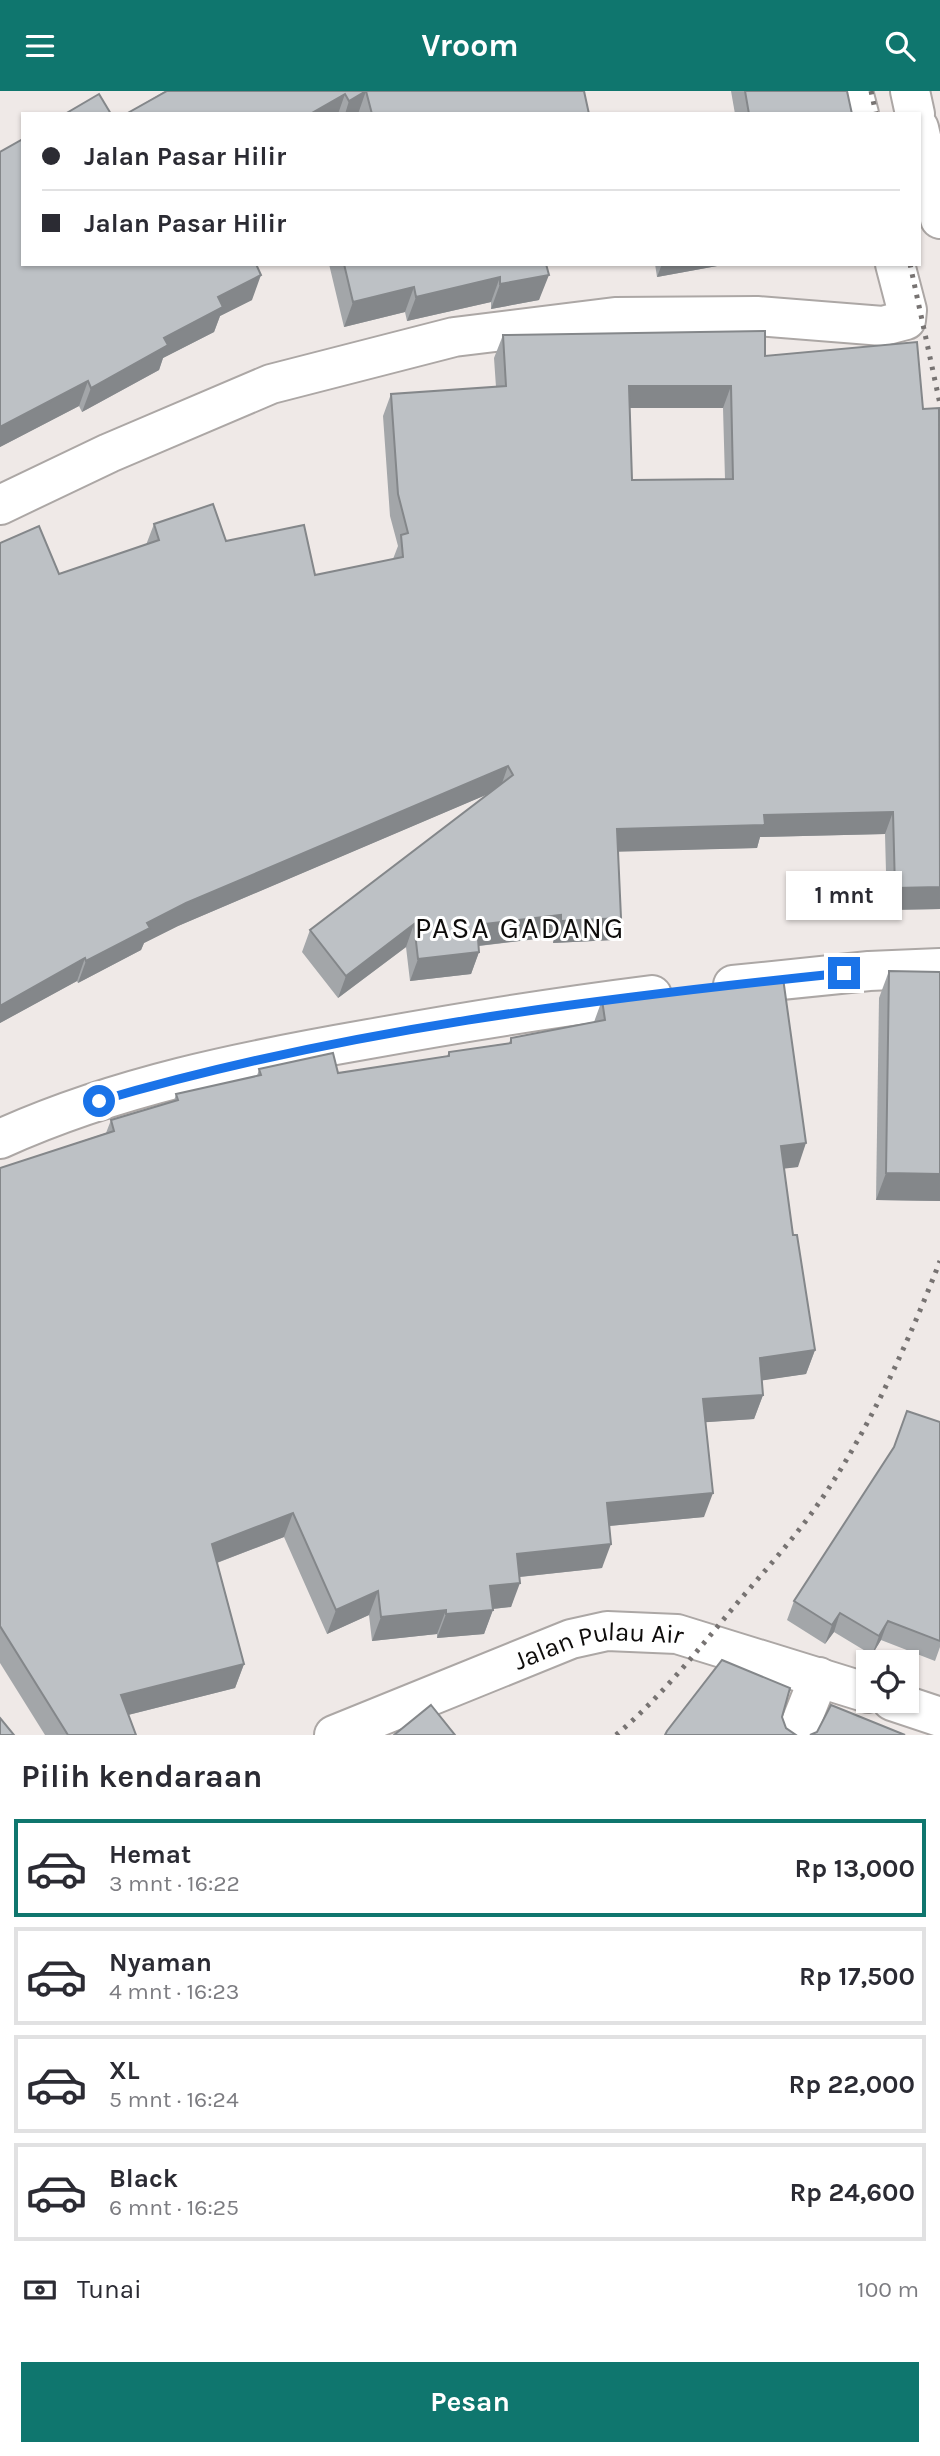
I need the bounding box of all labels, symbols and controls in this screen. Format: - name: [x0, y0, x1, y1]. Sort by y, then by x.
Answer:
- icon: menu: [21, 27, 59, 65]
- text: Vroom: [421, 27, 519, 64]
- icon: search: [881, 27, 919, 65]
- text: Jalan Pasar Hilir: [84, 141, 286, 172]
- text: Jalan Pasar Hilir: [84, 208, 286, 239]
- callout: 1 mnt: [786, 871, 902, 921]
- text: 1 mnt: [814, 882, 874, 909]
- district label: PASA GADANG: [415, 910, 625, 946]
- route end: [828, 957, 860, 989]
- route start: [83, 1085, 115, 1117]
- street label: Jalan Pulau Air: [509, 1616, 688, 1676]
- map controls: [856, 1650, 919, 1713]
- button: locate: [856, 1650, 919, 1713]
- text: Pilih kendaraan: [21, 1758, 262, 1795]
- icon: car: [25, 1837, 88, 1900]
- text: Hemat: [109, 1839, 191, 1870]
- text: Rp 13,000: [794, 1853, 915, 1884]
- text: 3 mnt · 16:22: [109, 1870, 240, 1897]
- icon: car: [25, 1945, 88, 2008]
- text: Nyaman: [109, 1947, 212, 1978]
- text: Rp 17,500: [799, 1961, 915, 1992]
- text: 4 mnt · 16:23: [109, 1978, 239, 2005]
- icon: car: [25, 2053, 88, 2116]
- text: XL: [109, 2055, 140, 2086]
- text: Rp 22,000: [788, 2069, 915, 2100]
- text: 5 mnt · 16:24: [109, 2086, 239, 2113]
- icon: car: [25, 2161, 88, 2224]
- text: Black: [109, 2163, 178, 2194]
- text: Rp 24,600: [789, 2177, 915, 2208]
- text: 6 mnt · 16:25: [109, 2194, 239, 2221]
- icon: cash: [21, 2271, 59, 2309]
- text: Tunai: [77, 2274, 142, 2305]
- text: 100 m: [857, 2276, 919, 2303]
- button: Pesan: [21, 2362, 919, 2442]

